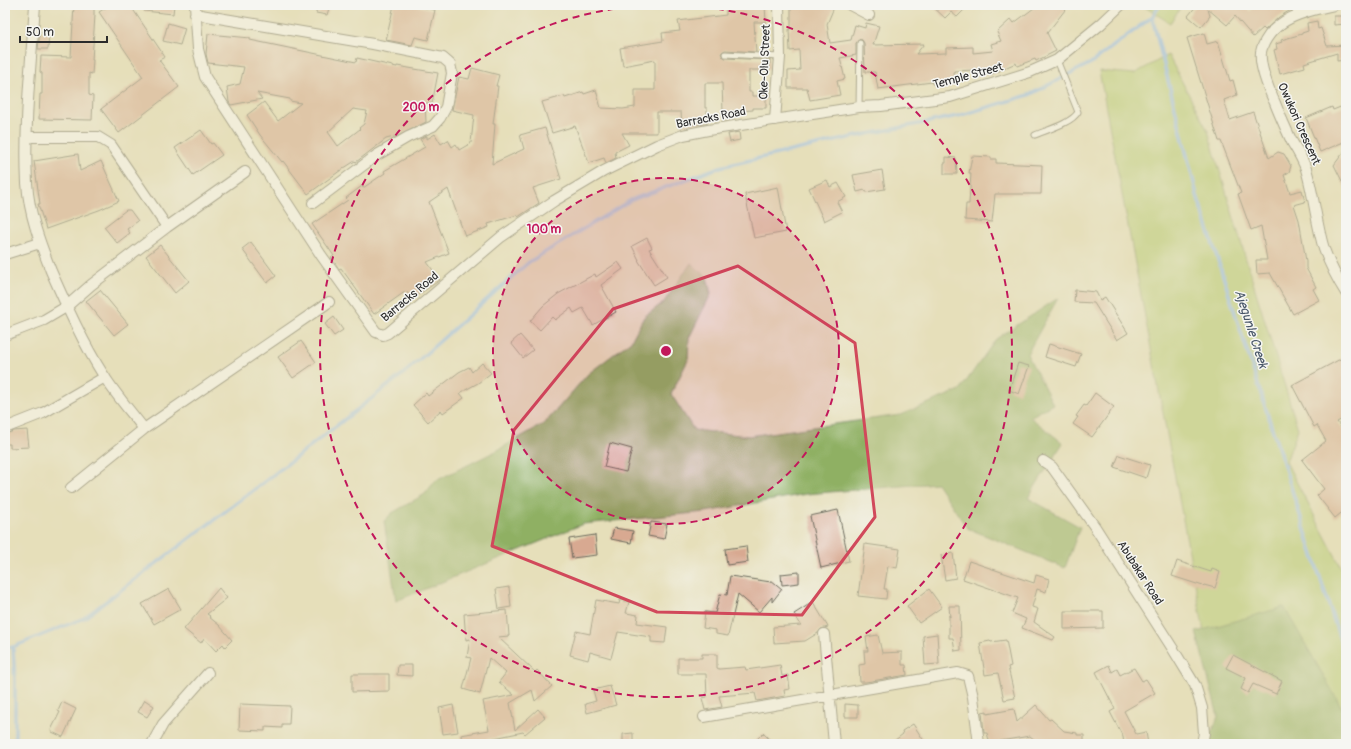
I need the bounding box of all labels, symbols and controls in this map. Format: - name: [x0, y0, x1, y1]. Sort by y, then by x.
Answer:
- scale bar: [20, 18, 107, 44]
- street label: Oke-Olu Street: [756, 24, 774, 100]
- text: 50 m: [26, 25, 54, 40]
- street label: Temple Street: [931, 59, 1005, 93]
- street label: Owukori Crescent: [1274, 81, 1324, 167]
- text: 200 m: [403, 100, 440, 115]
- street label: Barracks Road: [675, 104, 747, 132]
- text: 100 m: [527, 222, 562, 237]
- street label: Barracks Road: [378, 269, 442, 325]
- water label: Ajegunle Creek: [1231, 288, 1272, 372]
- centre of rings: [659, 344, 673, 358]
- street label: Abubakar Road: [1114, 538, 1166, 608]

